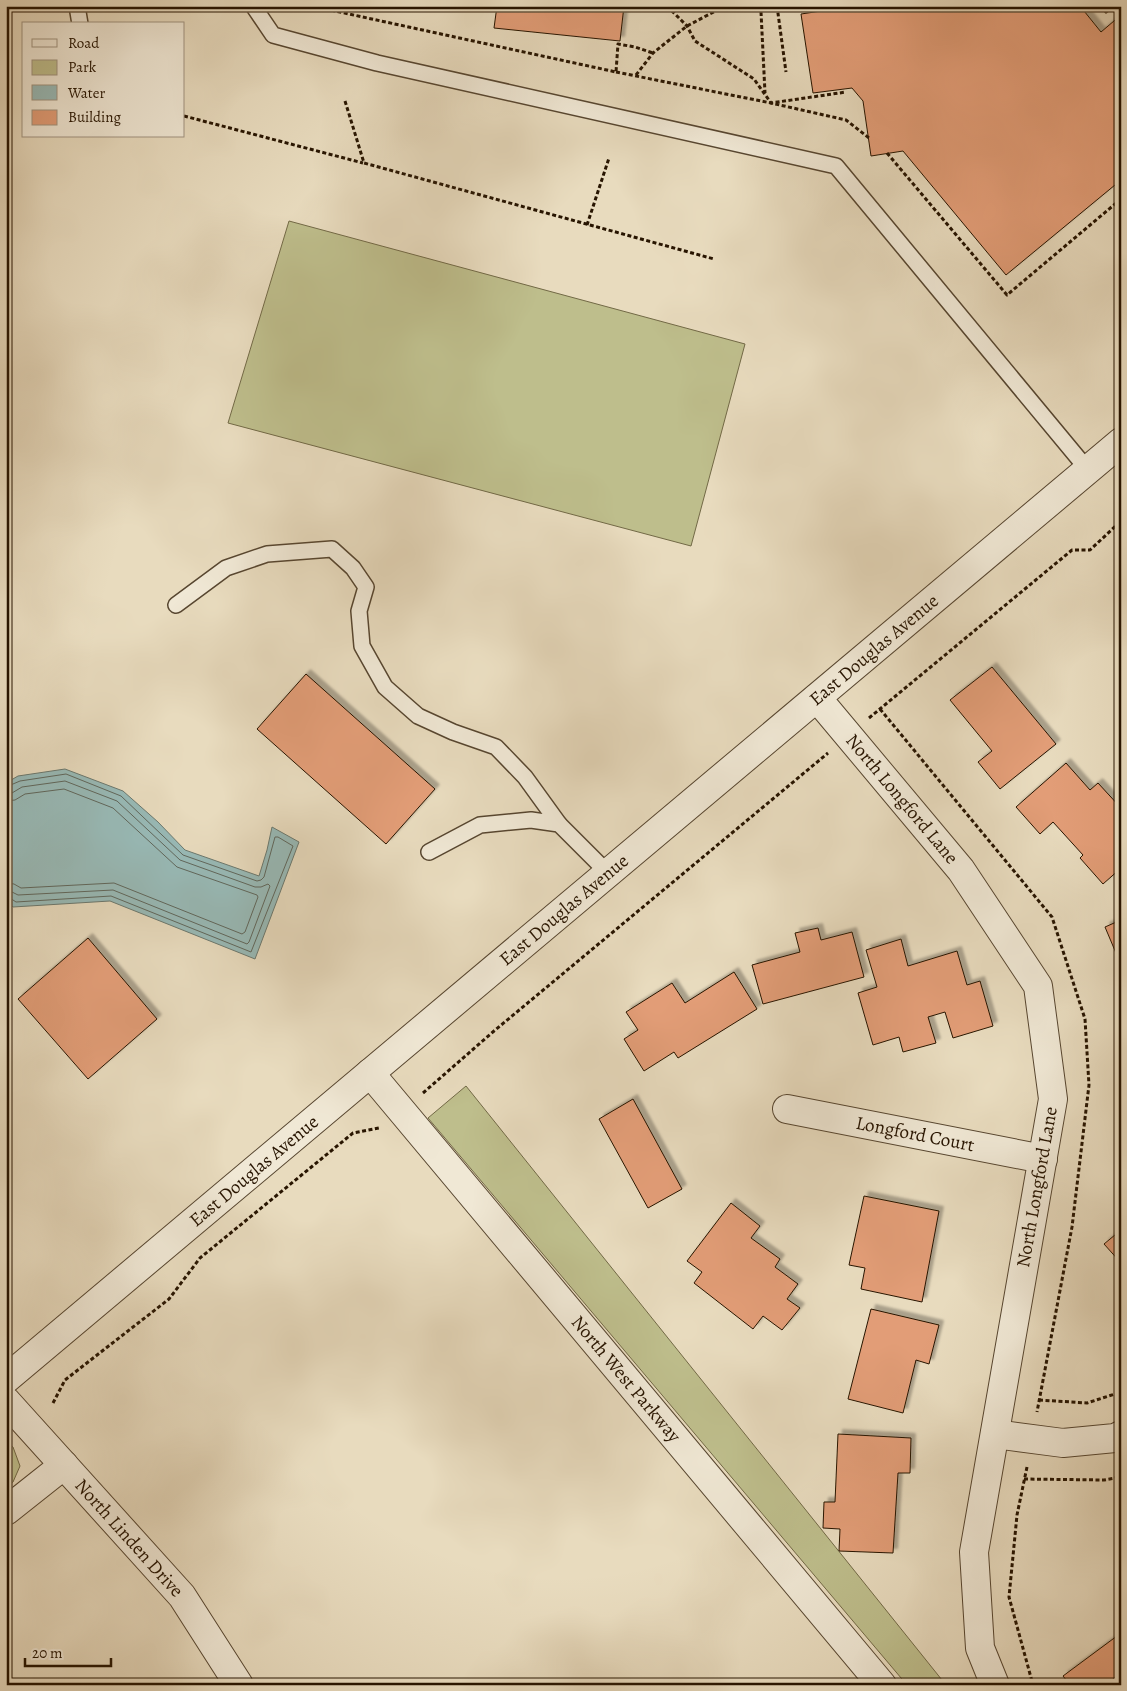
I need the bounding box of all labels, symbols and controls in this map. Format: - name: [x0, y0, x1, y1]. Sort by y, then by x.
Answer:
- legend: [22, 22, 185, 138]
- text: Road: [68, 33, 100, 53]
- text: Park: [68, 57, 97, 77]
- text: Water: [67, 83, 105, 103]
- text: Building: [68, 107, 121, 127]
- street label: East Douglas Avenue: [804, 588, 944, 712]
- street label: North Longford Lane: [840, 728, 964, 870]
- street label: East Douglas Avenue: [494, 848, 634, 972]
- street label: North Longford Lane: [1010, 1105, 1064, 1269]
- street label: East Douglas Avenue: [184, 1109, 324, 1233]
- street label: Longford Court: [854, 1110, 976, 1158]
- street label: North West Parkway: [565, 1310, 687, 1448]
- street label: North Linden Drive: [69, 1473, 189, 1603]
- scale bar: [25, 1636, 111, 1668]
- text: 20 m: [32, 1643, 63, 1663]

